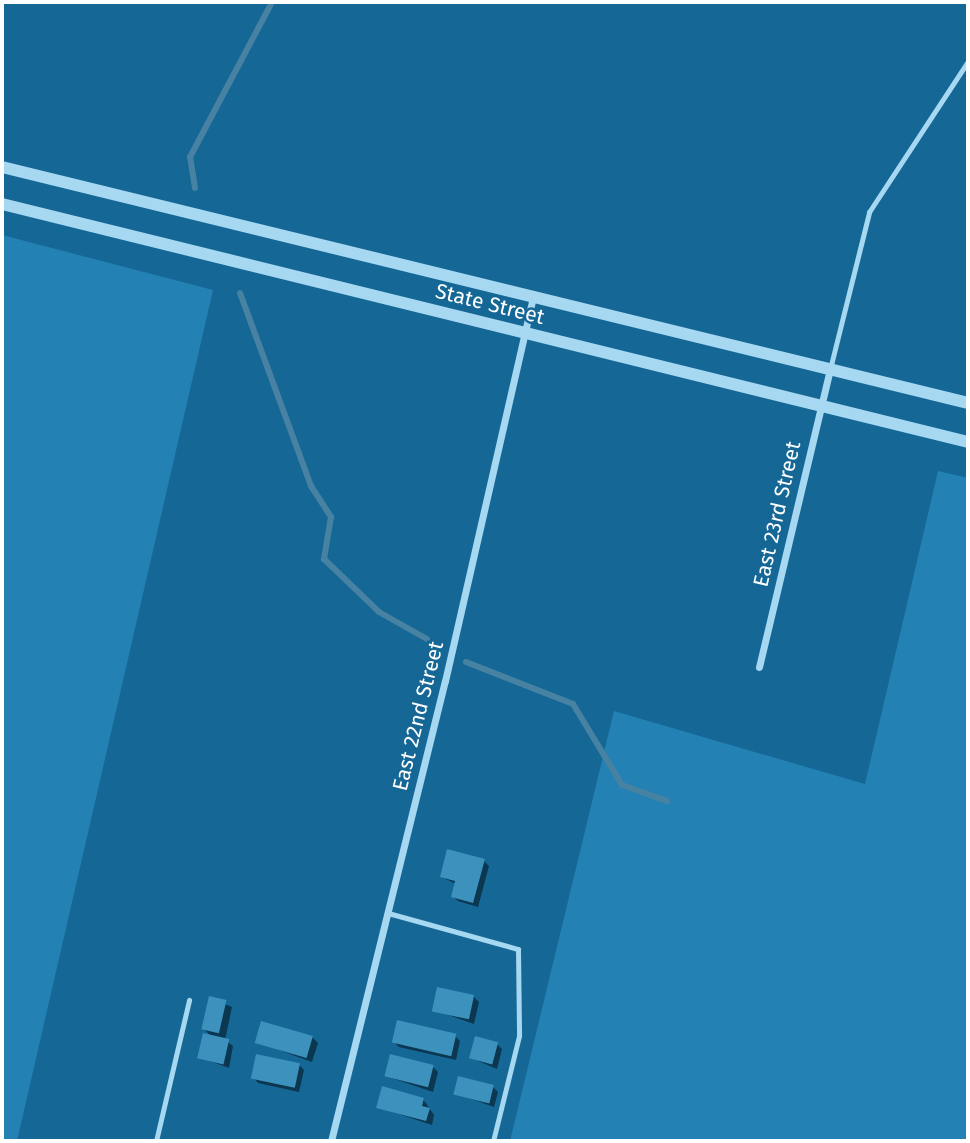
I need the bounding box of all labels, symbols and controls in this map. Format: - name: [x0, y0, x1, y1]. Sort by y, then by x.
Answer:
- street label: State Street: [433, 278, 547, 330]
- street label: East 23rd Street: [748, 439, 806, 589]
- street label: East 22nd Street: [387, 639, 449, 793]

